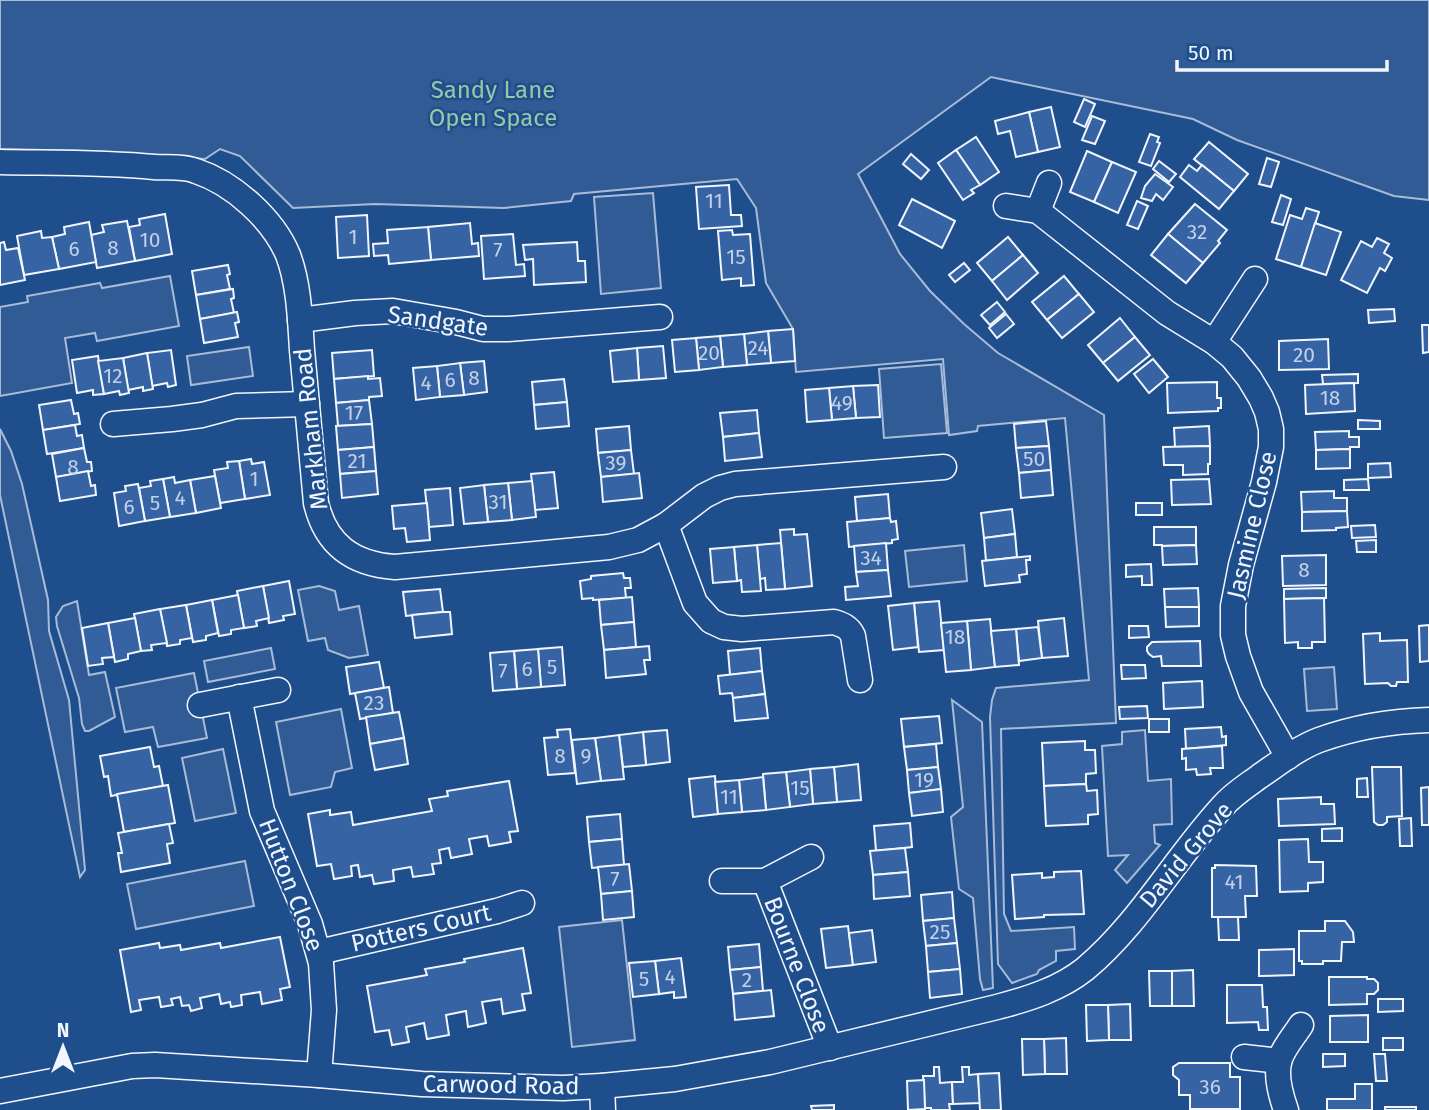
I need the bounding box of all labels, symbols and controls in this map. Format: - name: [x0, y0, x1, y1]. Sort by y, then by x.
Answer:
- scale bar: [1177, 28, 1387, 72]
- text: 50 m: [1188, 40, 1234, 66]
- park label: Sandy Lane Open Space: [429, 76, 557, 132]
- house number: 11: [705, 188, 723, 214]
- house number: 32: [1187, 219, 1207, 245]
- house number: 1: [348, 224, 358, 250]
- house number: 10: [140, 227, 160, 253]
- house number: 8: [107, 235, 119, 261]
- house number: 6: [68, 236, 80, 262]
- house number: 7: [493, 237, 503, 263]
- house number: 15: [726, 244, 746, 270]
- street label: Sandgate: [386, 300, 490, 342]
- house number: 24: [748, 335, 769, 361]
- house number: 20: [698, 340, 720, 366]
- house number: 20: [1293, 342, 1315, 368]
- street label: Markham Road: [289, 347, 333, 511]
- house number: 12: [103, 363, 123, 389]
- house number: 8: [468, 365, 480, 391]
- house number: 6: [444, 367, 456, 393]
- house number: 4: [420, 370, 432, 396]
- house number: 18: [1320, 385, 1340, 411]
- house number: 49: [831, 390, 853, 416]
- house number: 17: [345, 400, 363, 426]
- house number: 50: [1023, 446, 1045, 472]
- house number: 21: [348, 448, 366, 474]
- street label: Jasmine Close: [1221, 448, 1283, 602]
- house number: 39: [605, 450, 627, 476]
- house number: 8: [67, 454, 79, 480]
- house number: 1: [249, 466, 259, 492]
- house number: 4: [174, 485, 186, 511]
- house number: 31: [488, 489, 508, 515]
- house number: 5: [150, 490, 160, 516]
- house number: 6: [123, 494, 135, 520]
- house number: 34: [860, 545, 882, 571]
- house number: 8: [1298, 557, 1310, 583]
- house number: 18: [945, 624, 965, 650]
- house number: 5: [547, 654, 557, 680]
- house number: 6: [521, 656, 533, 682]
- house number: 7: [498, 658, 508, 684]
- house number: 23: [364, 690, 384, 716]
- house number: 8: [554, 743, 566, 769]
- house number: 9: [580, 743, 592, 769]
- house number: 19: [914, 767, 934, 793]
- house number: 15: [790, 775, 810, 801]
- house number: 11: [720, 784, 738, 810]
- street label: David Grove: [1134, 796, 1238, 914]
- street label: Hutton Close: [253, 815, 329, 955]
- house number: 7: [610, 866, 620, 892]
- house number: 41: [1224, 869, 1244, 895]
- street label: Bourne Close: [758, 893, 836, 1037]
- street label: Potters Court: [348, 898, 494, 958]
- house number: 25: [930, 919, 950, 945]
- house number: 4: [664, 964, 676, 990]
- house number: 5: [639, 966, 649, 992]
- house number: 2: [742, 967, 752, 993]
- north arrow: [28, 1012, 98, 1082]
- text: N: [57, 1019, 69, 1042]
- street label: Carwood Road: [422, 1070, 580, 1100]
- house number: 36: [1199, 1074, 1221, 1100]

